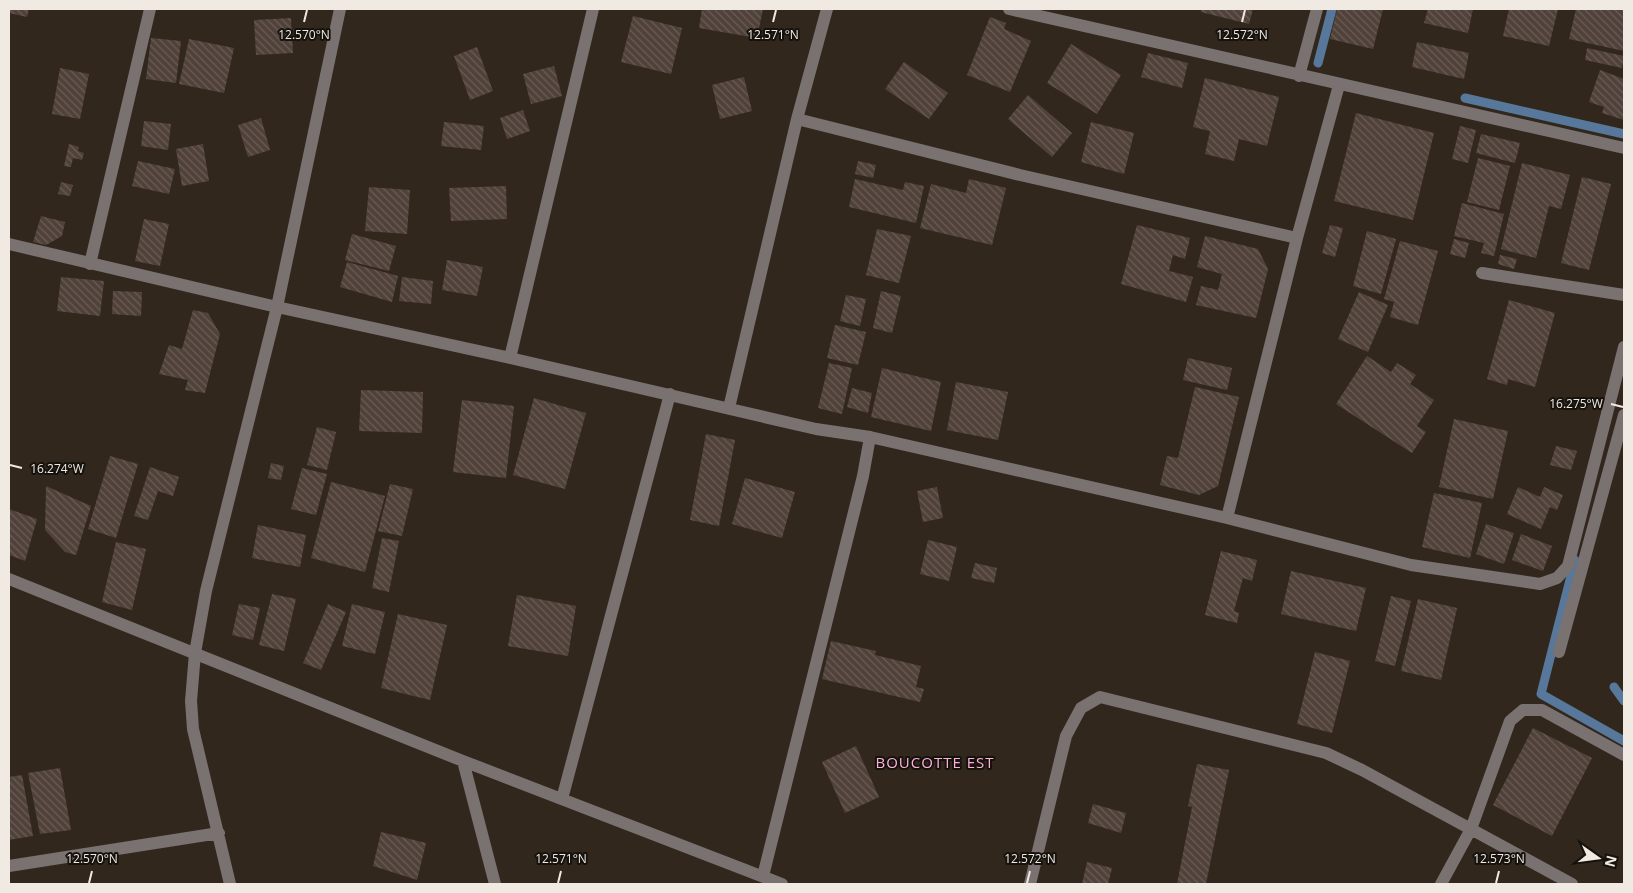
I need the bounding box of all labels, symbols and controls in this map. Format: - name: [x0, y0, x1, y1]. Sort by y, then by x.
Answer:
- text: 12.570°N: [278, 26, 330, 43]
- text: 12.571°N: [747, 26, 799, 43]
- text: 12.572°N: [1216, 26, 1268, 43]
- text: 16.275°W: [1549, 395, 1603, 412]
- text: 16.274°W: [30, 460, 84, 477]
- district label: BOUCOTTE EST: [876, 752, 995, 772]
- north arrow: [1573, 833, 1623, 883]
- text: 12.570°N: [66, 850, 118, 867]
- text: 12.571°N: [535, 850, 587, 867]
- text: 12.572°N: [1004, 850, 1056, 867]
- text: 12.573°N: [1473, 850, 1525, 867]
- text: N: [1601, 853, 1622, 869]

